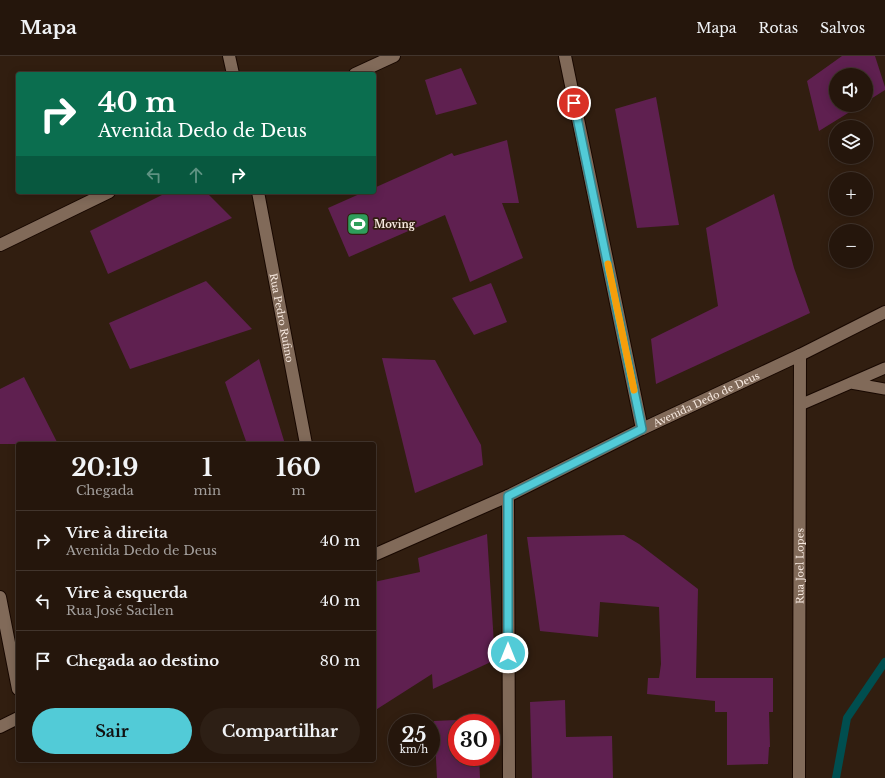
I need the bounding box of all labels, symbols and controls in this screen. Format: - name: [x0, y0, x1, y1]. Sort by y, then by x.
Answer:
- text: Mapa: [20, 16, 77, 39]
- text: Mapa: [696, 19, 737, 37]
- text: Rotas: [759, 19, 798, 37]
- text: Salvos: [820, 19, 865, 37]
- map controls: [829, 68, 873, 268]
- button: sound: [829, 68, 873, 112]
- text: 40 m: [98, 85, 176, 120]
- pin: [557, 86, 591, 120]
- icon: right: [32, 88, 84, 140]
- icon: arrive: [563, 92, 585, 114]
- text: Avenida Dedo de Deus: [98, 120, 307, 142]
- button: layers: [829, 120, 873, 164]
- icon: left: [143, 164, 165, 186]
- icon: ahead: [185, 164, 207, 186]
- icon: right: [227, 164, 249, 186]
- button: +: [829, 172, 873, 216]
- sports icon: Moving: [345, 211, 371, 237]
- place label: Moving: [374, 218, 416, 231]
- button: −: [829, 224, 873, 268]
- street label: Rua Pedro Rufino: [267, 272, 297, 364]
- street label: Avenida Dedo de Deus: [650, 368, 762, 430]
- text: 20:19: [71, 453, 138, 482]
- text: 1: [202, 453, 212, 482]
- text: 160: [276, 453, 321, 482]
- text: Chegada: [76, 482, 134, 499]
- text: min: [194, 482, 221, 499]
- text: m: [291, 482, 305, 499]
- text: Vire à direita: [66, 523, 168, 542]
- street label: Rua Joel Lopes: [793, 528, 806, 604]
- icon: right: [32, 530, 54, 552]
- text: 40 m: [320, 531, 360, 550]
- text: Avenida Dedo de Deus: [66, 542, 217, 559]
- text: Vire à esquerda: [66, 583, 188, 602]
- icon: left: [32, 590, 54, 612]
- text: 40 m: [320, 591, 360, 610]
- text: Rua José Sacilen: [66, 602, 174, 619]
- position arrow: [487, 632, 529, 674]
- icon: arrive: [32, 650, 54, 672]
- text: Chegada ao destino: [66, 651, 219, 670]
- text: 80 m: [320, 651, 360, 670]
- button: Sair: [32, 708, 192, 754]
- button: Compartilhar: [200, 708, 360, 754]
- speed limit sign: 30: [448, 714, 500, 766]
- text: 25: [402, 723, 426, 747]
- text: km/h: [400, 743, 428, 756]

